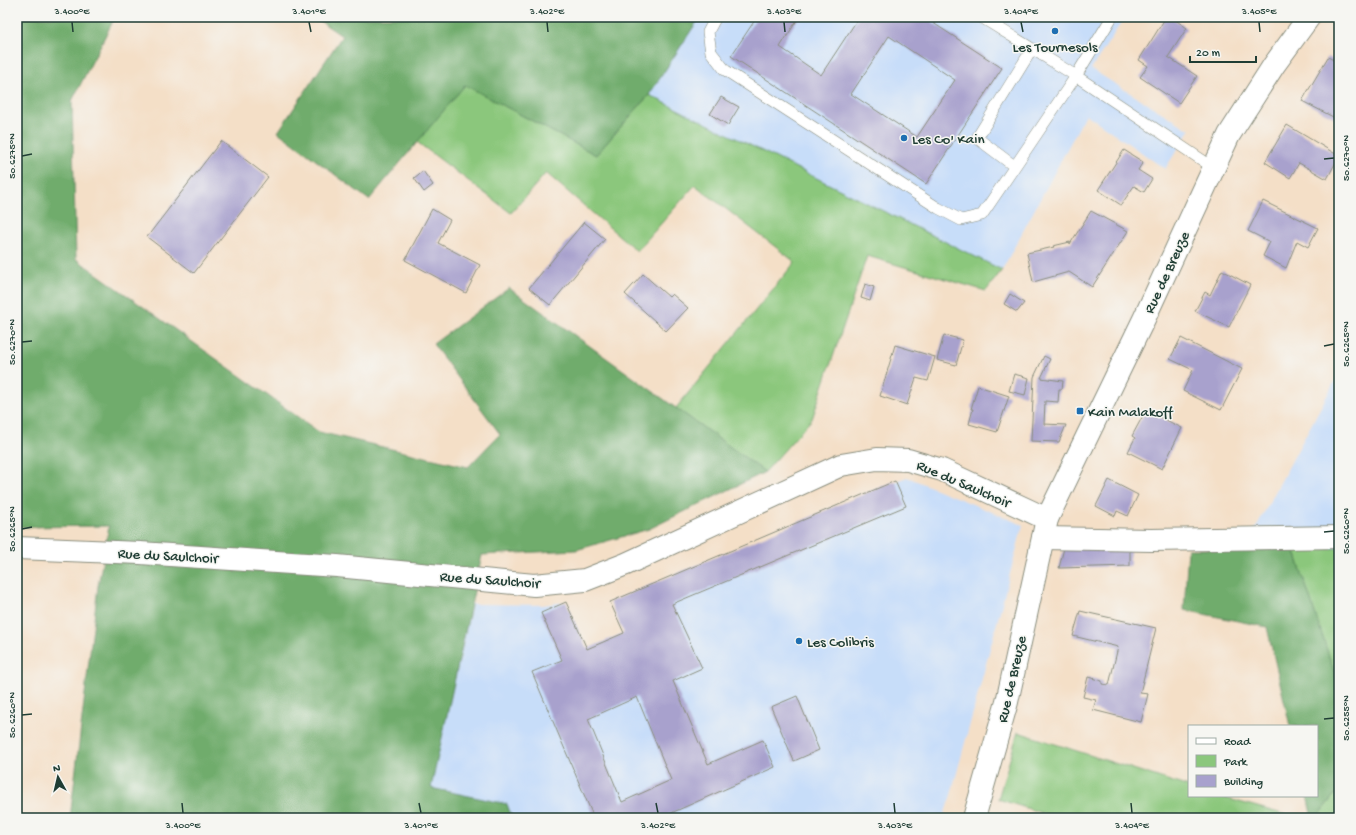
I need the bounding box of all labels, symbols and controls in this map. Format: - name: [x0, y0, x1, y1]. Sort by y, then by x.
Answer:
- text: 3.400°E: [53, 6, 90, 18]
- text: 3.401°E: [291, 6, 327, 18]
- text: 3.402°E: [529, 6, 565, 18]
- text: 3.403°E: [766, 6, 802, 18]
- text: 3.404°E: [1003, 6, 1039, 18]
- text: 3.405°E: [1241, 6, 1277, 18]
- marker: Les Tournesols: [1050, 26, 1060, 36]
- scale bar: [1190, 38, 1256, 64]
- place label: Les Tournesols: [1012, 39, 1098, 57]
- text: 20 m: [1196, 47, 1221, 61]
- place label: Les Co' Kain: [912, 131, 985, 149]
- text: 50.6275°N: [7, 133, 19, 179]
- marker: Les Co' Kain: [899, 133, 909, 143]
- text: 50.6270°N: [1341, 135, 1353, 181]
- street label: Rue de Breuze: [1141, 229, 1195, 317]
- text: 50.6270°N: [7, 319, 19, 365]
- text: 50.6265°N: [1341, 321, 1353, 367]
- place label: Kain Malakoff: [1088, 404, 1174, 422]
- marker: Kain Malakoff: [1075, 406, 1085, 416]
- street label: Rue du Saulchoir: [913, 457, 1015, 513]
- text: 50.6265°N: [7, 506, 19, 552]
- text: 50.6260°N: [1341, 508, 1353, 554]
- street label: Rue du Saulchoir: [117, 545, 220, 569]
- street label: Rue du Saulchoir: [439, 569, 542, 594]
- place label: Les Colibris: [807, 634, 874, 652]
- street label: Rue de Breuze: [994, 634, 1032, 725]
- marker: Les Colibris: [794, 636, 804, 646]
- text: 50.6260°N: [7, 692, 19, 738]
- text: 50.6255°N: [1341, 695, 1353, 741]
- legend: [1188, 725, 1318, 797]
- text: Road: [1224, 736, 1251, 750]
- text: Park: [1223, 756, 1249, 770]
- north arrow: [38, 757, 78, 797]
- text: N: [52, 763, 61, 776]
- text: Building: [1223, 776, 1263, 790]
- text: 3.400°E: [164, 820, 201, 832]
- text: 3.401°E: [403, 820, 439, 832]
- text: 3.402°E: [640, 820, 676, 832]
- text: 3.403°E: [877, 820, 913, 832]
- text: 3.404°E: [1114, 820, 1150, 832]

